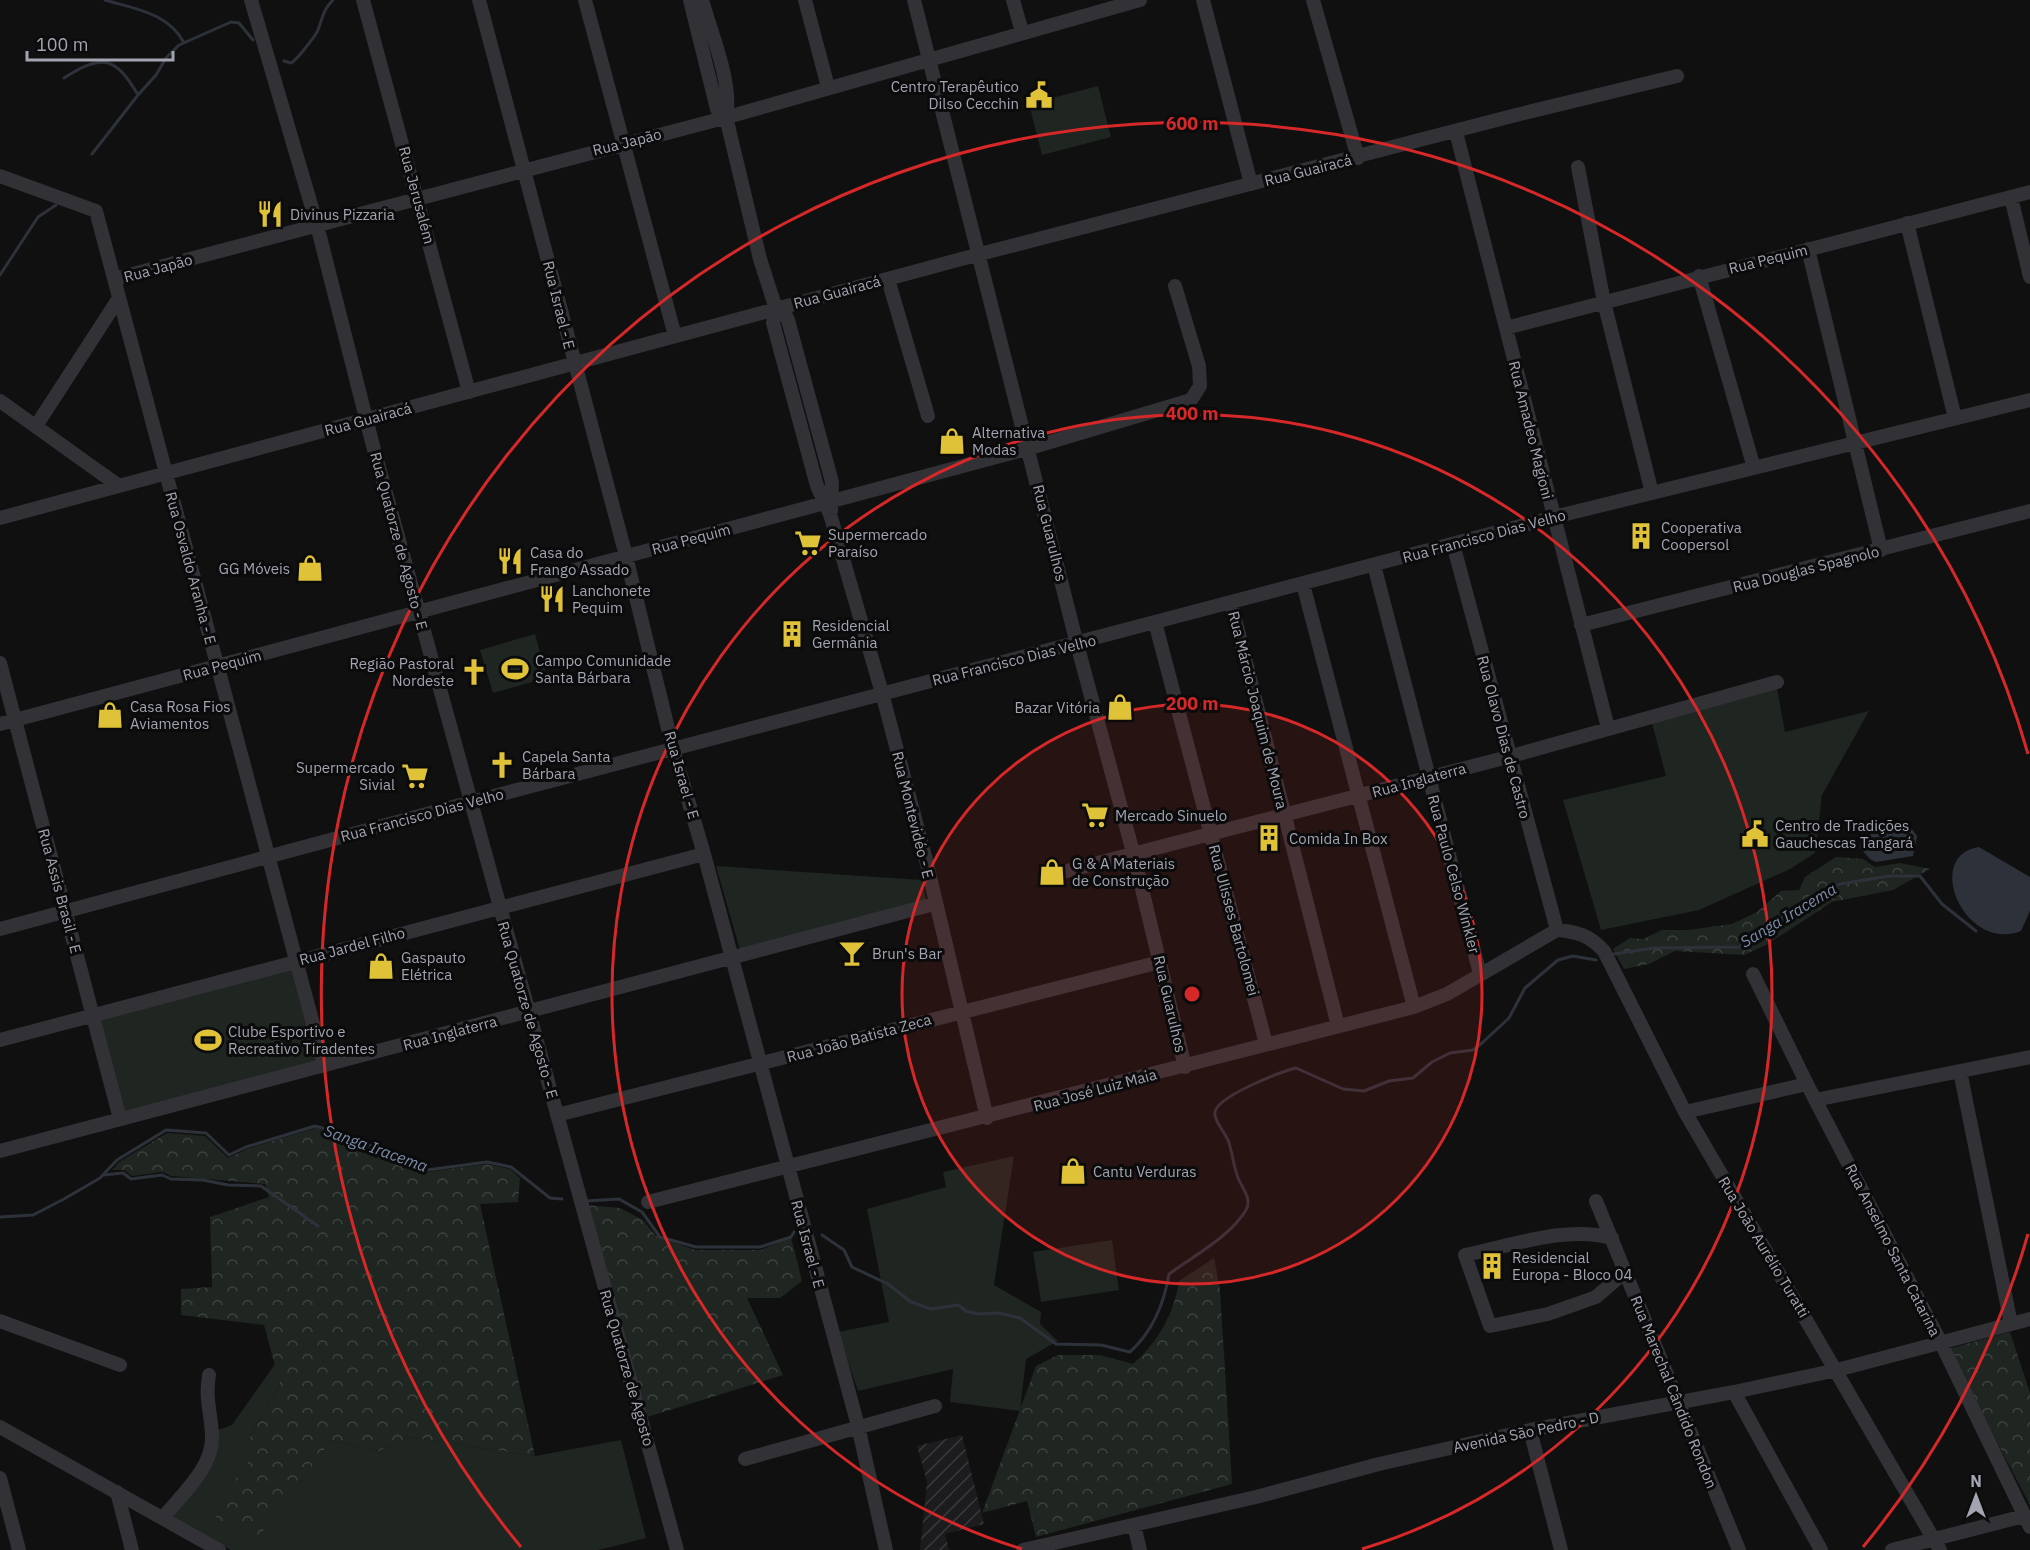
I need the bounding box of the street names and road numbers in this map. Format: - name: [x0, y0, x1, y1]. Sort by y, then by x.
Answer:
- street label: Rua Japão: [591, 124, 663, 160]
- street label: Rua Jerusalém: [395, 144, 439, 246]
- street label: Rua Guairacá: [1262, 150, 1354, 190]
- street label: Rua Pequim: [1727, 240, 1809, 278]
- street label: Rua Japão: [122, 250, 194, 286]
- street label: Rua Israel - E: [539, 259, 579, 351]
- street label: Rua Guairacá: [791, 271, 883, 313]
- street label: Rua Amadeo Magioni: [1505, 359, 1557, 501]
- street label: Rua Guairacá: [322, 398, 414, 440]
- street label: Rua Quatorze de Agosto - E: [366, 450, 432, 632]
- street label: Rua Guarulhos: [1029, 483, 1071, 583]
- street label: Rua Osvaldo Aranha - E: [161, 490, 221, 646]
- street label: Rua Francisco Dias Velho: [1400, 505, 1568, 567]
- street label: Rua Pequim: [650, 519, 732, 559]
- street label: Rua Douglas Spagnolo: [1731, 542, 1881, 596]
- street label: Rua Márcio Joaquim de Moura: [1224, 609, 1292, 811]
- street label: Rua Francisco Dias Velho: [930, 630, 1098, 690]
- street label: Rua Pequim: [181, 645, 263, 685]
- street label: Rua Olavo Dias de Castro: [1473, 653, 1535, 821]
- street label: Rua Israel - E: [660, 729, 704, 821]
- street label: Rua Montevidéo - E: [888, 749, 938, 881]
- street label: Rua Inglaterra: [1370, 758, 1468, 802]
- street label: Rua Francisco Dias Velho: [338, 784, 506, 846]
- street label: Rua Paulo Celso Winkler: [1424, 793, 1484, 956]
- street label: Rua Assis Brasil - E: [34, 826, 86, 956]
- street label: Rua Ulisses Bartolomei: [1205, 842, 1263, 998]
- street label: Rua Quatorze de Agosto - E: [494, 919, 562, 1101]
- street label: Rua Jardel Filho: [297, 923, 407, 969]
- street label: Rua Guarulhos: [1150, 954, 1190, 1054]
- street label: Rua João Batista Zeca: [785, 1010, 933, 1066]
- street label: Rua Inglaterra: [401, 1011, 499, 1055]
- street label: Rua José Luiz Maia: [1031, 1064, 1159, 1116]
- street label: Rua Anselmo Santa Catarina: [1841, 1161, 1945, 1339]
- street label: Rua João Aurélio Turatti: [1714, 1173, 1814, 1321]
- street label: Rua Israel - E: [787, 1198, 829, 1290]
- street label: Rua Quatorze de Agosto: [596, 1288, 658, 1448]
- street label: Rua Marechal Cândido Rondon: [1627, 1293, 1721, 1491]
- street label: Avenida São Pedro - D: [1451, 1407, 1601, 1457]

